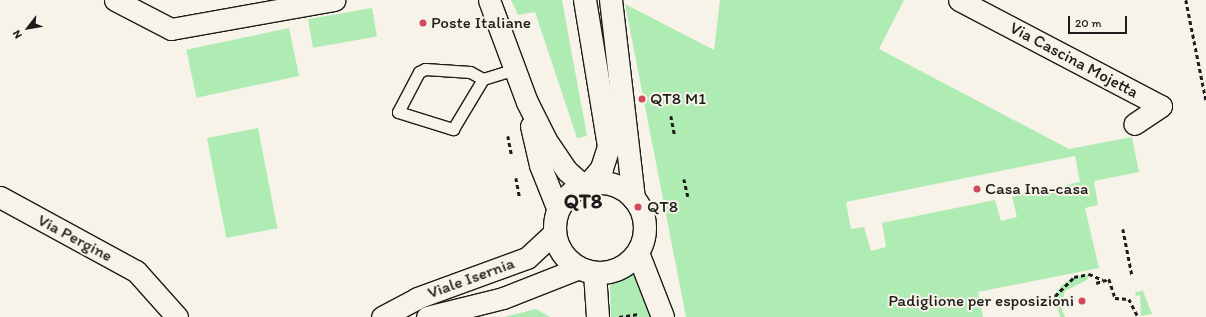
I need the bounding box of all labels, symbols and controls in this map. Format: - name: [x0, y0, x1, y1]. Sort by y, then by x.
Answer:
- north arrow: [8, 8, 48, 48]
- scale bar: [1070, 8, 1129, 34]
- place label: Poste Italiane: [431, 13, 532, 33]
- text: 20 m: [1075, 16, 1102, 30]
- street label: Via Cascina Mojetta: [1006, 17, 1142, 103]
- marker: Poste Italiane: [418, 18, 428, 28]
- text: N: [10, 28, 25, 41]
- place label: QT8 M1: [650, 89, 706, 109]
- marker: QT8 M1: [637, 94, 647, 104]
- place label: Casa Ina-casa: [985, 179, 1089, 199]
- marker: Casa Ina-casa: [972, 184, 982, 194]
- district label: QT8: [564, 188, 602, 214]
- place label: QT8: [647, 197, 678, 217]
- marker: QT8: [632, 201, 644, 213]
- street label: Via Pergine: [34, 210, 116, 266]
- street label: Viale Isernia: [425, 253, 517, 303]
- place label: Padiglione per esposizioni: [888, 291, 1074, 311]
- marker: Padiglione per esposizioni: [1077, 296, 1087, 306]

